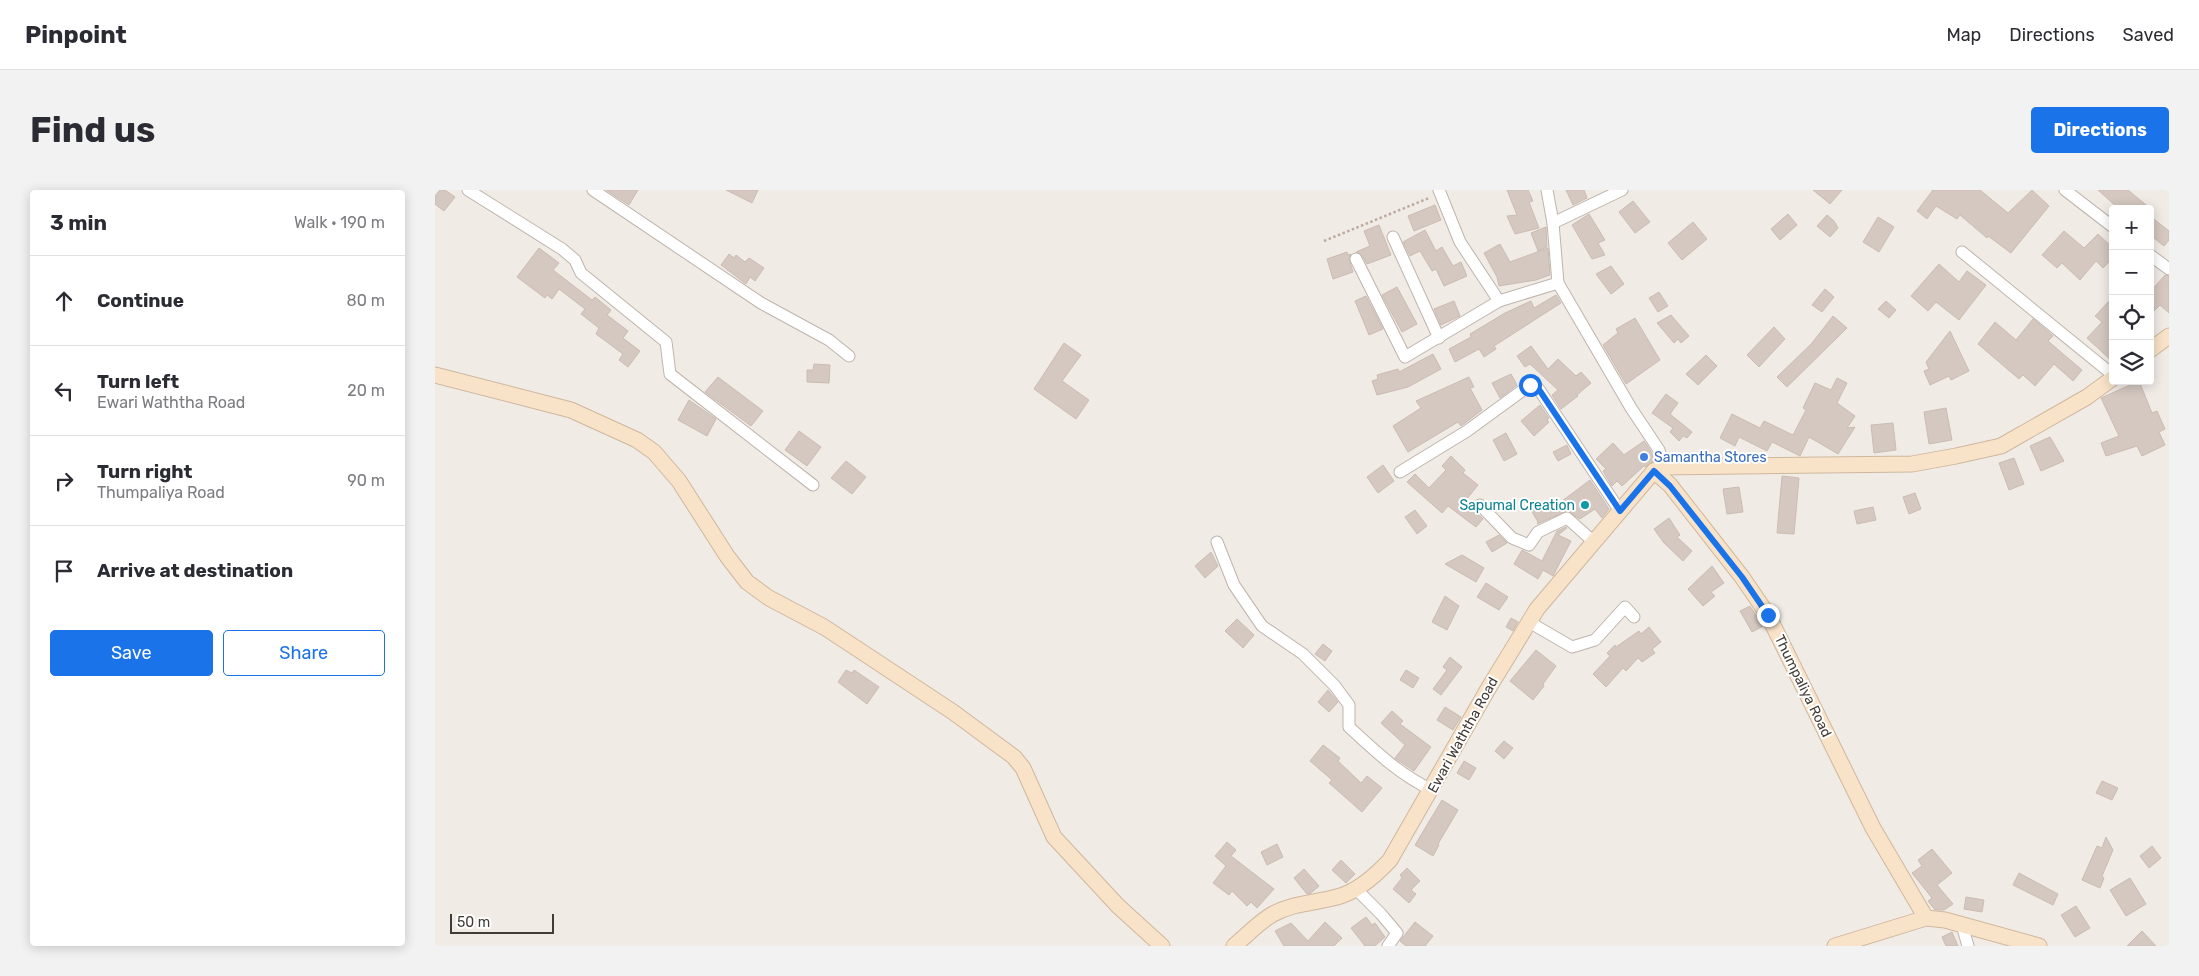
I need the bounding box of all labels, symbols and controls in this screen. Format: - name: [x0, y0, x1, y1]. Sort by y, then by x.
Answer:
- text: Pinpoint: [25, 21, 127, 49]
- text: Map: [1946, 24, 1981, 46]
- text: Directions: [2009, 24, 2095, 46]
- text: Saved: [2123, 24, 2174, 46]
- button: Directions: [2031, 107, 2169, 153]
- text: Find us: [30, 109, 155, 151]
- map controls: [2109, 205, 2154, 385]
- button: +: [2109, 205, 2154, 250]
- text: 3 min: [50, 210, 107, 235]
- text: Walk · 190 m: [294, 213, 385, 232]
- button: −: [2109, 250, 2154, 295]
- icon: ahead: [50, 287, 78, 315]
- text: Continue: [97, 289, 184, 312]
- text: 80 m: [347, 291, 385, 310]
- button: locate: [2109, 295, 2154, 340]
- button: layers: [2109, 340, 2154, 385]
- text: Turn left: [97, 370, 179, 393]
- route start: [1519, 374, 1542, 397]
- icon: left: [50, 377, 78, 405]
- text: 20 m: [347, 381, 385, 400]
- text: Ewari Waththa Road: [97, 393, 245, 412]
- place label: Samantha Stores: [1654, 449, 1767, 466]
- marker: Samantha Stores: [1638, 451, 1650, 463]
- text: Turn right: [97, 460, 192, 483]
- icon: right: [50, 467, 78, 495]
- text: 90 m: [347, 471, 385, 490]
- text: Thumpaliya Road: [97, 483, 225, 502]
- place label: Sapumal Creation: [1459, 497, 1575, 514]
- marker: Sapumal Creation: [1579, 499, 1591, 511]
- icon: arrive: [50, 557, 78, 585]
- text: Arrive at destination: [97, 559, 293, 582]
- route end: [1757, 604, 1780, 627]
- button: Save: [50, 630, 213, 676]
- button: Share: [223, 630, 385, 676]
- street label: Thumpaliya Road: [1771, 632, 1835, 740]
- street label: Ewari Waththa Road: [1424, 674, 1502, 796]
- scale bar: [450, 911, 554, 934]
- text: 50 m: [457, 914, 490, 931]

